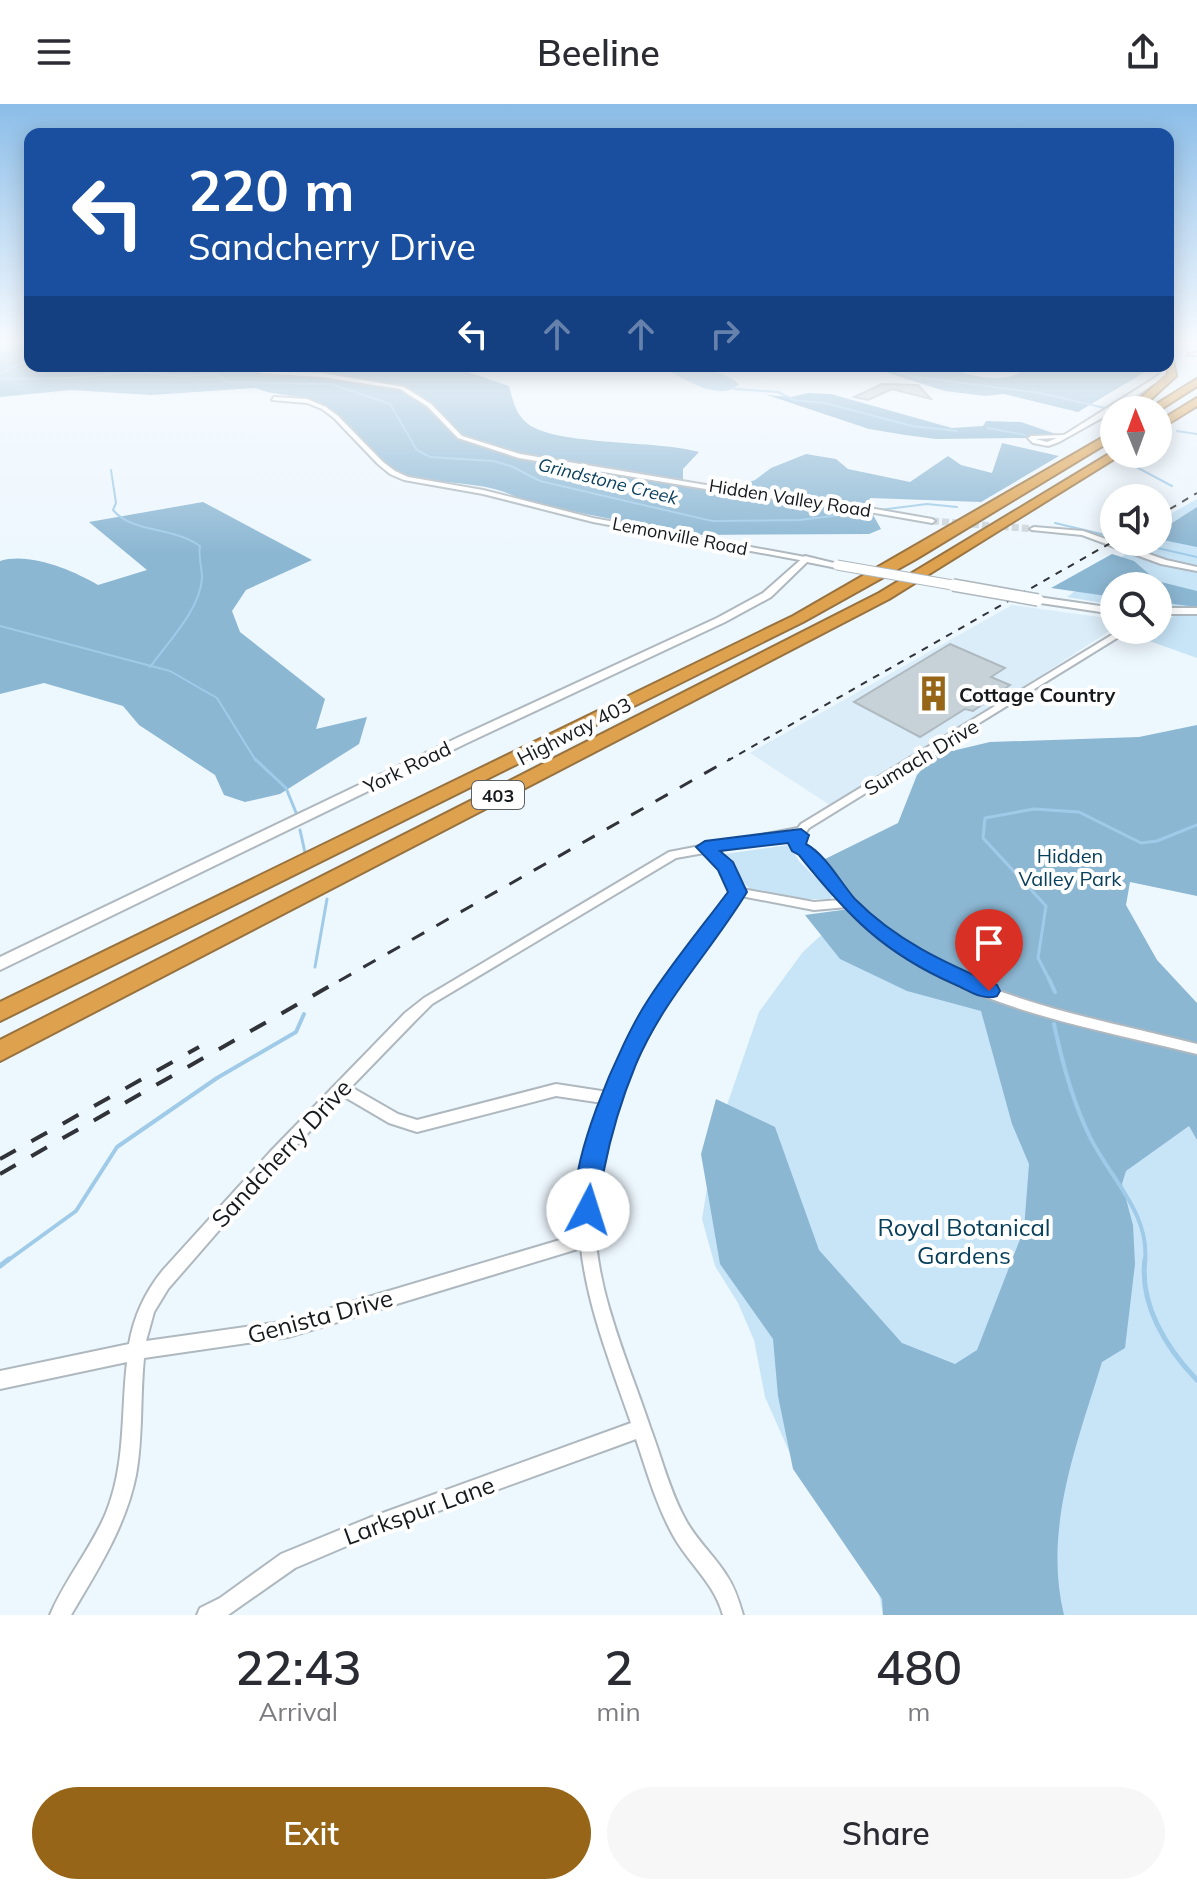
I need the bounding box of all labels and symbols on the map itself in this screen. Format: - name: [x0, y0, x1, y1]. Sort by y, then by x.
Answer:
- north arrow: [1100, 396, 1172, 468]
- water label: Grindstone Creek: [536, 453, 681, 510]
- street label: Hidden Valley Road: [707, 474, 873, 522]
- street label: Lemonville Road: [611, 512, 749, 560]
- building icon: Cottage Country: [914, 675, 952, 713]
- place label: Cottage Country: [959, 682, 1115, 707]
- street label: Highway 403: [513, 692, 635, 770]
- street label: Sumach Drive: [859, 713, 983, 801]
- street label: York Road: [358, 735, 455, 799]
- road number: 403: [472, 781, 524, 809]
- park label: Hidden Valley Park: [1018, 843, 1122, 891]
- pin: [955, 909, 1023, 991]
- street label: Sandcherry Drive: [205, 1073, 357, 1233]
- position arrow: [546, 1168, 630, 1252]
- park label: Royal Botanical Gardens: [877, 1212, 1051, 1270]
- street label: Genista Drive: [244, 1282, 396, 1350]
- street label: Larkspur Lane: [340, 1469, 498, 1551]

